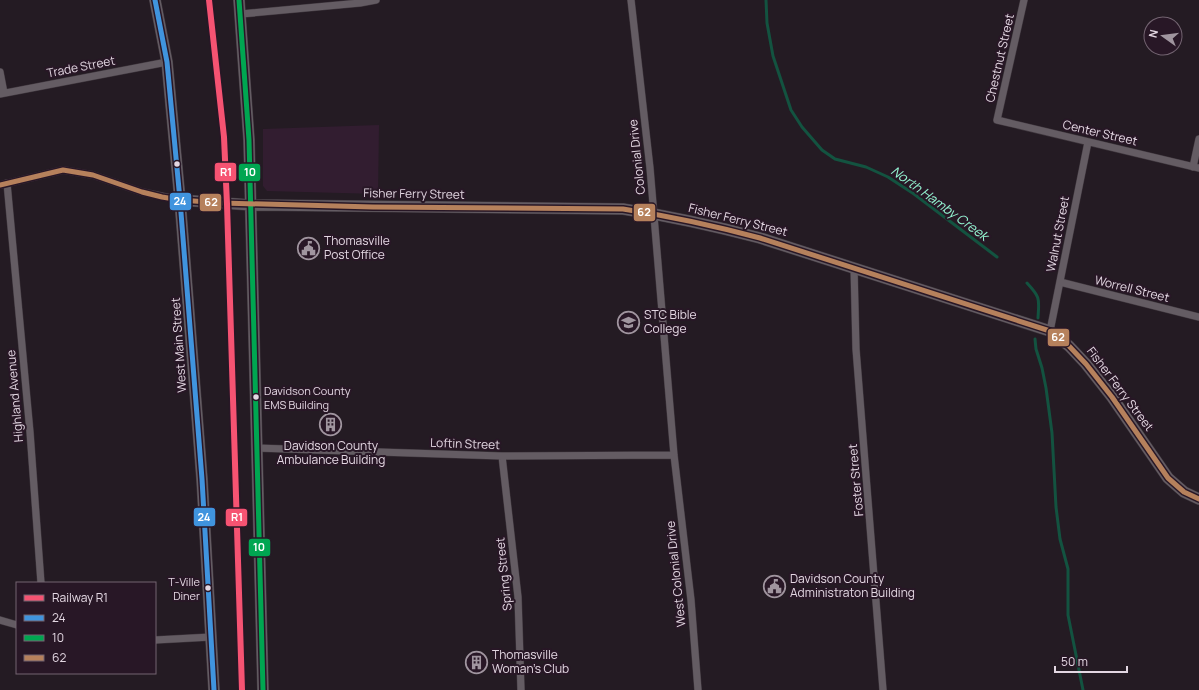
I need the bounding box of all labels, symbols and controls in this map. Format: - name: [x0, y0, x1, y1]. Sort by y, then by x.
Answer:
- street label: Chestnut Street: [981, 12, 1018, 104]
- north arrow: [1143, 16, 1183, 56]
- text: N: [1145, 28, 1161, 39]
- street label: Trade Street: [45, 52, 117, 81]
- street label: Center Street: [1061, 116, 1139, 149]
- street label: Colonial Drive: [624, 119, 649, 195]
- unlabelled marker: [172, 159, 182, 169]
- line badge: R1: [214, 162, 237, 182]
- water label: North Hamby Creek: [888, 162, 994, 246]
- line badge: 10: [238, 163, 261, 182]
- text: R1: [220, 164, 232, 179]
- text: 10: [244, 164, 256, 179]
- street label: Fisher Ferry Street: [363, 184, 465, 203]
- line badge: 24: [169, 192, 192, 211]
- text: 24: [173, 193, 187, 208]
- line badge: 62: [199, 193, 222, 212]
- text: 62: [204, 194, 218, 209]
- street label: Walnut Street: [1042, 194, 1073, 273]
- street label: Fisher Ferry Street: [687, 199, 790, 240]
- line badge: 62: [633, 203, 656, 222]
- text: 62: [637, 204, 651, 219]
- place label: Thomasville Post Office: [324, 232, 390, 263]
- public building icon: Thomasville Post Office: [295, 235, 321, 261]
- street label: Worrell Street: [1093, 271, 1171, 306]
- street label: West Main Street: [167, 297, 190, 393]
- place label: STC Bible College: [644, 306, 697, 337]
- school or university icon: STC Bible College: [616, 309, 642, 335]
- line badge: 62: [1047, 328, 1070, 347]
- text: 62: [1051, 329, 1065, 344]
- street label: Fisher Ferry Street: [1083, 343, 1158, 434]
- street label: Highland Avenue: [2, 349, 27, 443]
- place label: Davidson County EMS Building: [264, 383, 351, 412]
- marker: Davidson County EMS Building: [251, 392, 261, 402]
- building icon: Davidson County Ambulance Building: [318, 412, 344, 438]
- street label: Loftin Street: [430, 434, 500, 453]
- place label: Davidson County Ambulance Building: [277, 437, 385, 468]
- street label: Foster Street: [844, 443, 867, 517]
- line badge: 24: [193, 507, 216, 527]
- line badge: R1: [225, 508, 248, 527]
- text: 24: [197, 509, 211, 524]
- text: R1: [231, 509, 243, 524]
- street label: West Colonial Drive: [661, 520, 690, 628]
- street label: Spring Street: [491, 536, 516, 611]
- line badge: 10: [248, 538, 271, 557]
- text: 10: [253, 539, 265, 554]
- place label: Davidson County Administraton Building: [790, 570, 915, 601]
- public building icon: Davidson County Administraton Building: [761, 573, 787, 599]
- place label: T-Ville Diner: [168, 574, 201, 603]
- legend: [16, 582, 156, 674]
- marker: T-Ville Diner: [203, 583, 213, 593]
- text: Railway R1: [52, 589, 108, 606]
- text: 24: [52, 609, 66, 626]
- text: 10: [52, 629, 64, 646]
- place label: Thomasville Woman's Club: [492, 646, 569, 677]
- scale bar: [1055, 648, 1127, 674]
- text: 62: [52, 649, 66, 666]
- building icon: Thomasville Woman's Club: [464, 649, 490, 675]
- text: 50 m: [1061, 653, 1088, 670]

